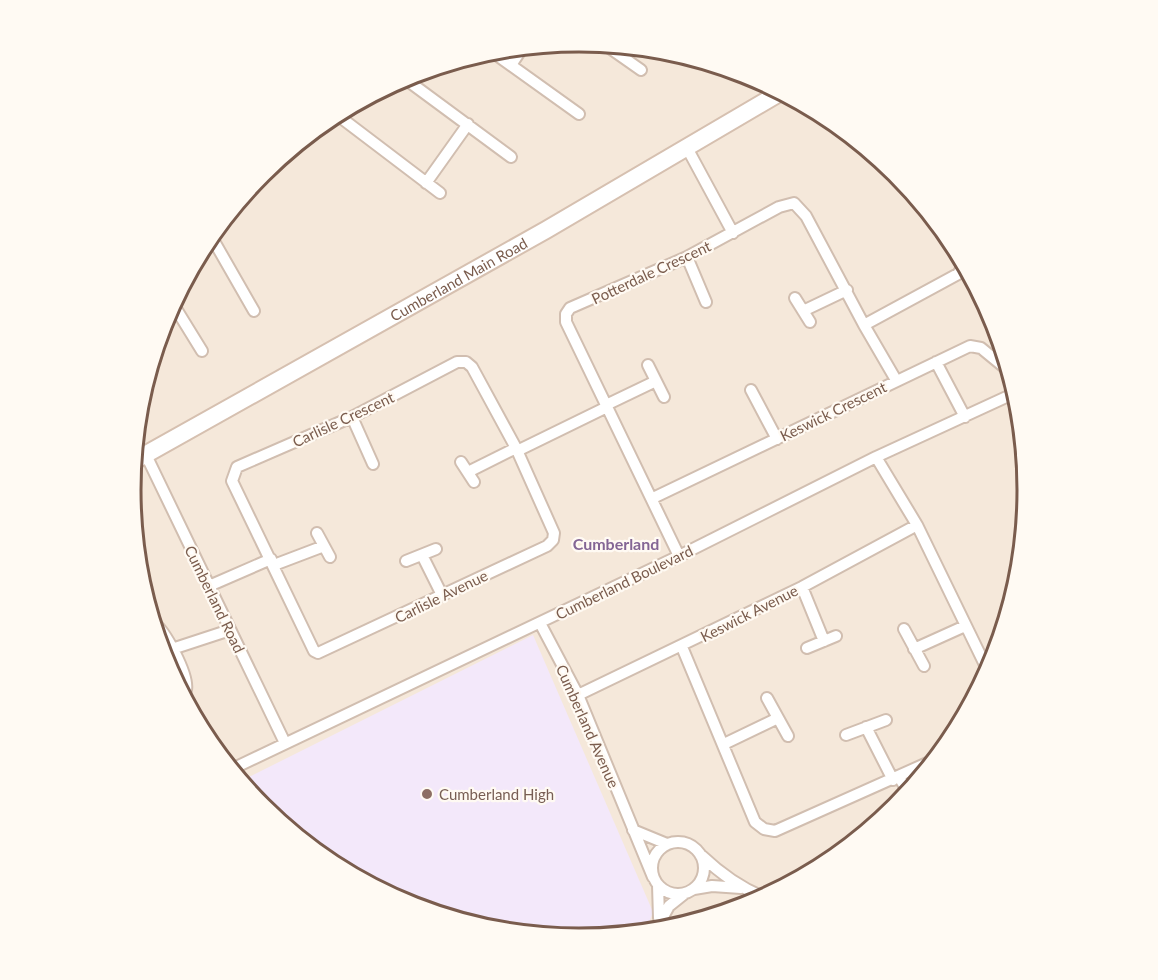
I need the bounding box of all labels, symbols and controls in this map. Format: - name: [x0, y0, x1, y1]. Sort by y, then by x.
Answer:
- street label: Cumberland Main Road: [387, 233, 530, 325]
- street label: Potterdale Crescent: [588, 236, 714, 308]
- street label: Keswick Crescent: [777, 377, 890, 444]
- street label: Carlisle Crescent: [289, 387, 397, 450]
- district label: Cumberland: [573, 534, 659, 553]
- street label: Cumberland Boulevard: [552, 541, 696, 623]
- street label: Cumberland Road: [181, 542, 249, 656]
- street label: Carlisle Avenue: [392, 566, 490, 626]
- street label: Keswick Avenue: [697, 581, 801, 645]
- street label: Cumberland Avenue: [553, 662, 623, 791]
- place label: Cumberland High: [439, 785, 554, 803]
- marker: Cumberland High: [420, 787, 434, 801]

